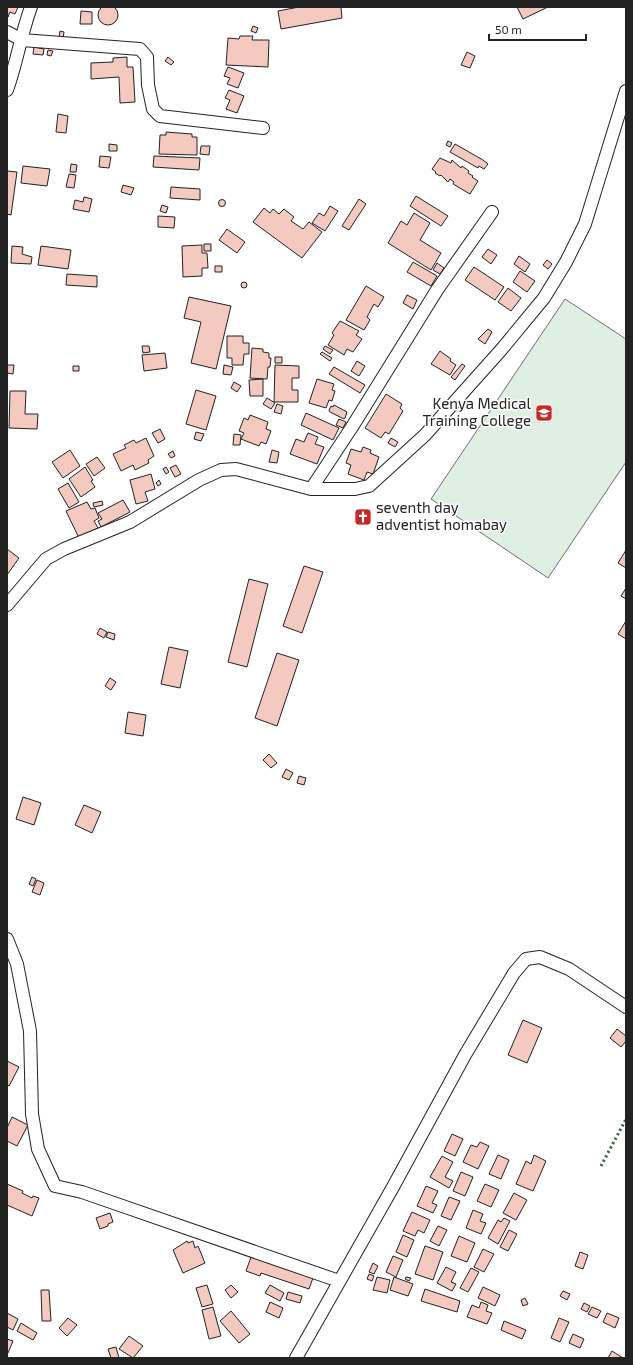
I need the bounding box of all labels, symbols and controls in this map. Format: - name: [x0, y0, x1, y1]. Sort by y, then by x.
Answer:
- scale bar: [489, 16, 586, 42]
- text: 50 m: [495, 22, 522, 36]
- place label: Kenya Medical Training College: [422, 394, 532, 429]
- school or university icon: Kenya Medical Training College: [534, 403, 554, 423]
- place label: seventh day adventist homabay: [376, 498, 507, 533]
- church icon: seventh day adventist homabay: [353, 507, 373, 527]

